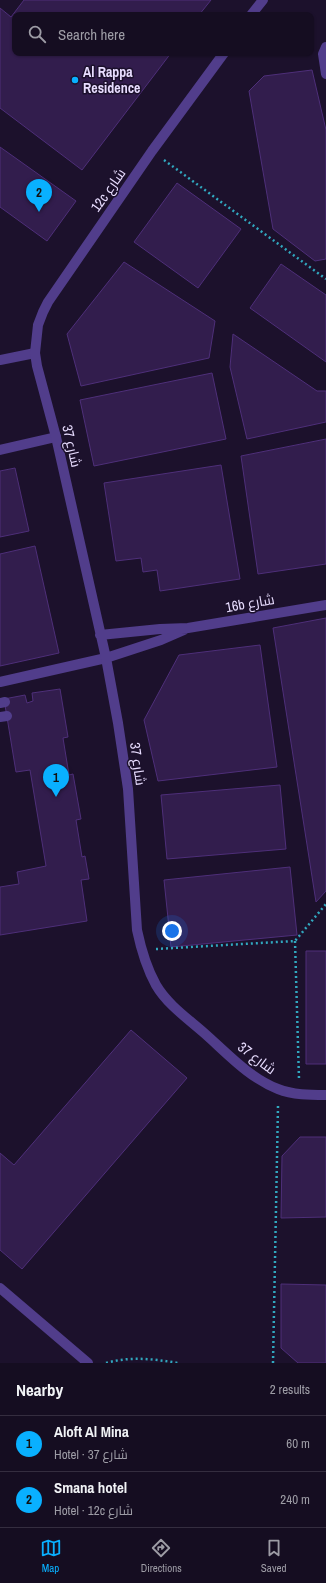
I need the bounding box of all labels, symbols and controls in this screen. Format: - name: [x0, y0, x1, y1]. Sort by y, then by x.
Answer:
- search box: [12, 12, 314, 56]
- icon: search: [26, 23, 48, 45]
- text: Search here: [58, 24, 125, 45]
- place label: Al Rappa Residence: [83, 63, 140, 97]
- marker: Al Rappa Residence: [70, 75, 80, 85]
- street label: 12c شارع: [87, 165, 129, 215]
- pin: 2: [26, 179, 52, 212]
- street label: شارع 37: [58, 423, 86, 469]
- street label: 16b شارع: [224, 590, 276, 616]
- street label: شارع 37: [126, 741, 150, 787]
- pin: 1: [43, 764, 69, 797]
- your location: [162, 921, 182, 941]
- street label: شارع 37: [234, 1038, 280, 1078]
- text: Nearby: [16, 1378, 63, 1401]
- text: 2 results: [270, 1381, 310, 1398]
- text: Aloft Al Mina: [54, 1421, 129, 1442]
- text: 1: [26, 1435, 32, 1452]
- text: 60 m: [286, 1435, 310, 1452]
- text: Hotel · شارع 37: [54, 1446, 128, 1463]
- text: Smana hotel: [54, 1477, 127, 1498]
- text: 2: [26, 1491, 32, 1508]
- text: 240 m: [280, 1491, 310, 1508]
- text: Hotel · 12c شارع: [54, 1502, 133, 1519]
- tab: Map: [40, 1537, 62, 1575]
- tab: Directions: [141, 1537, 182, 1575]
- tab: Saved: [261, 1537, 286, 1575]

